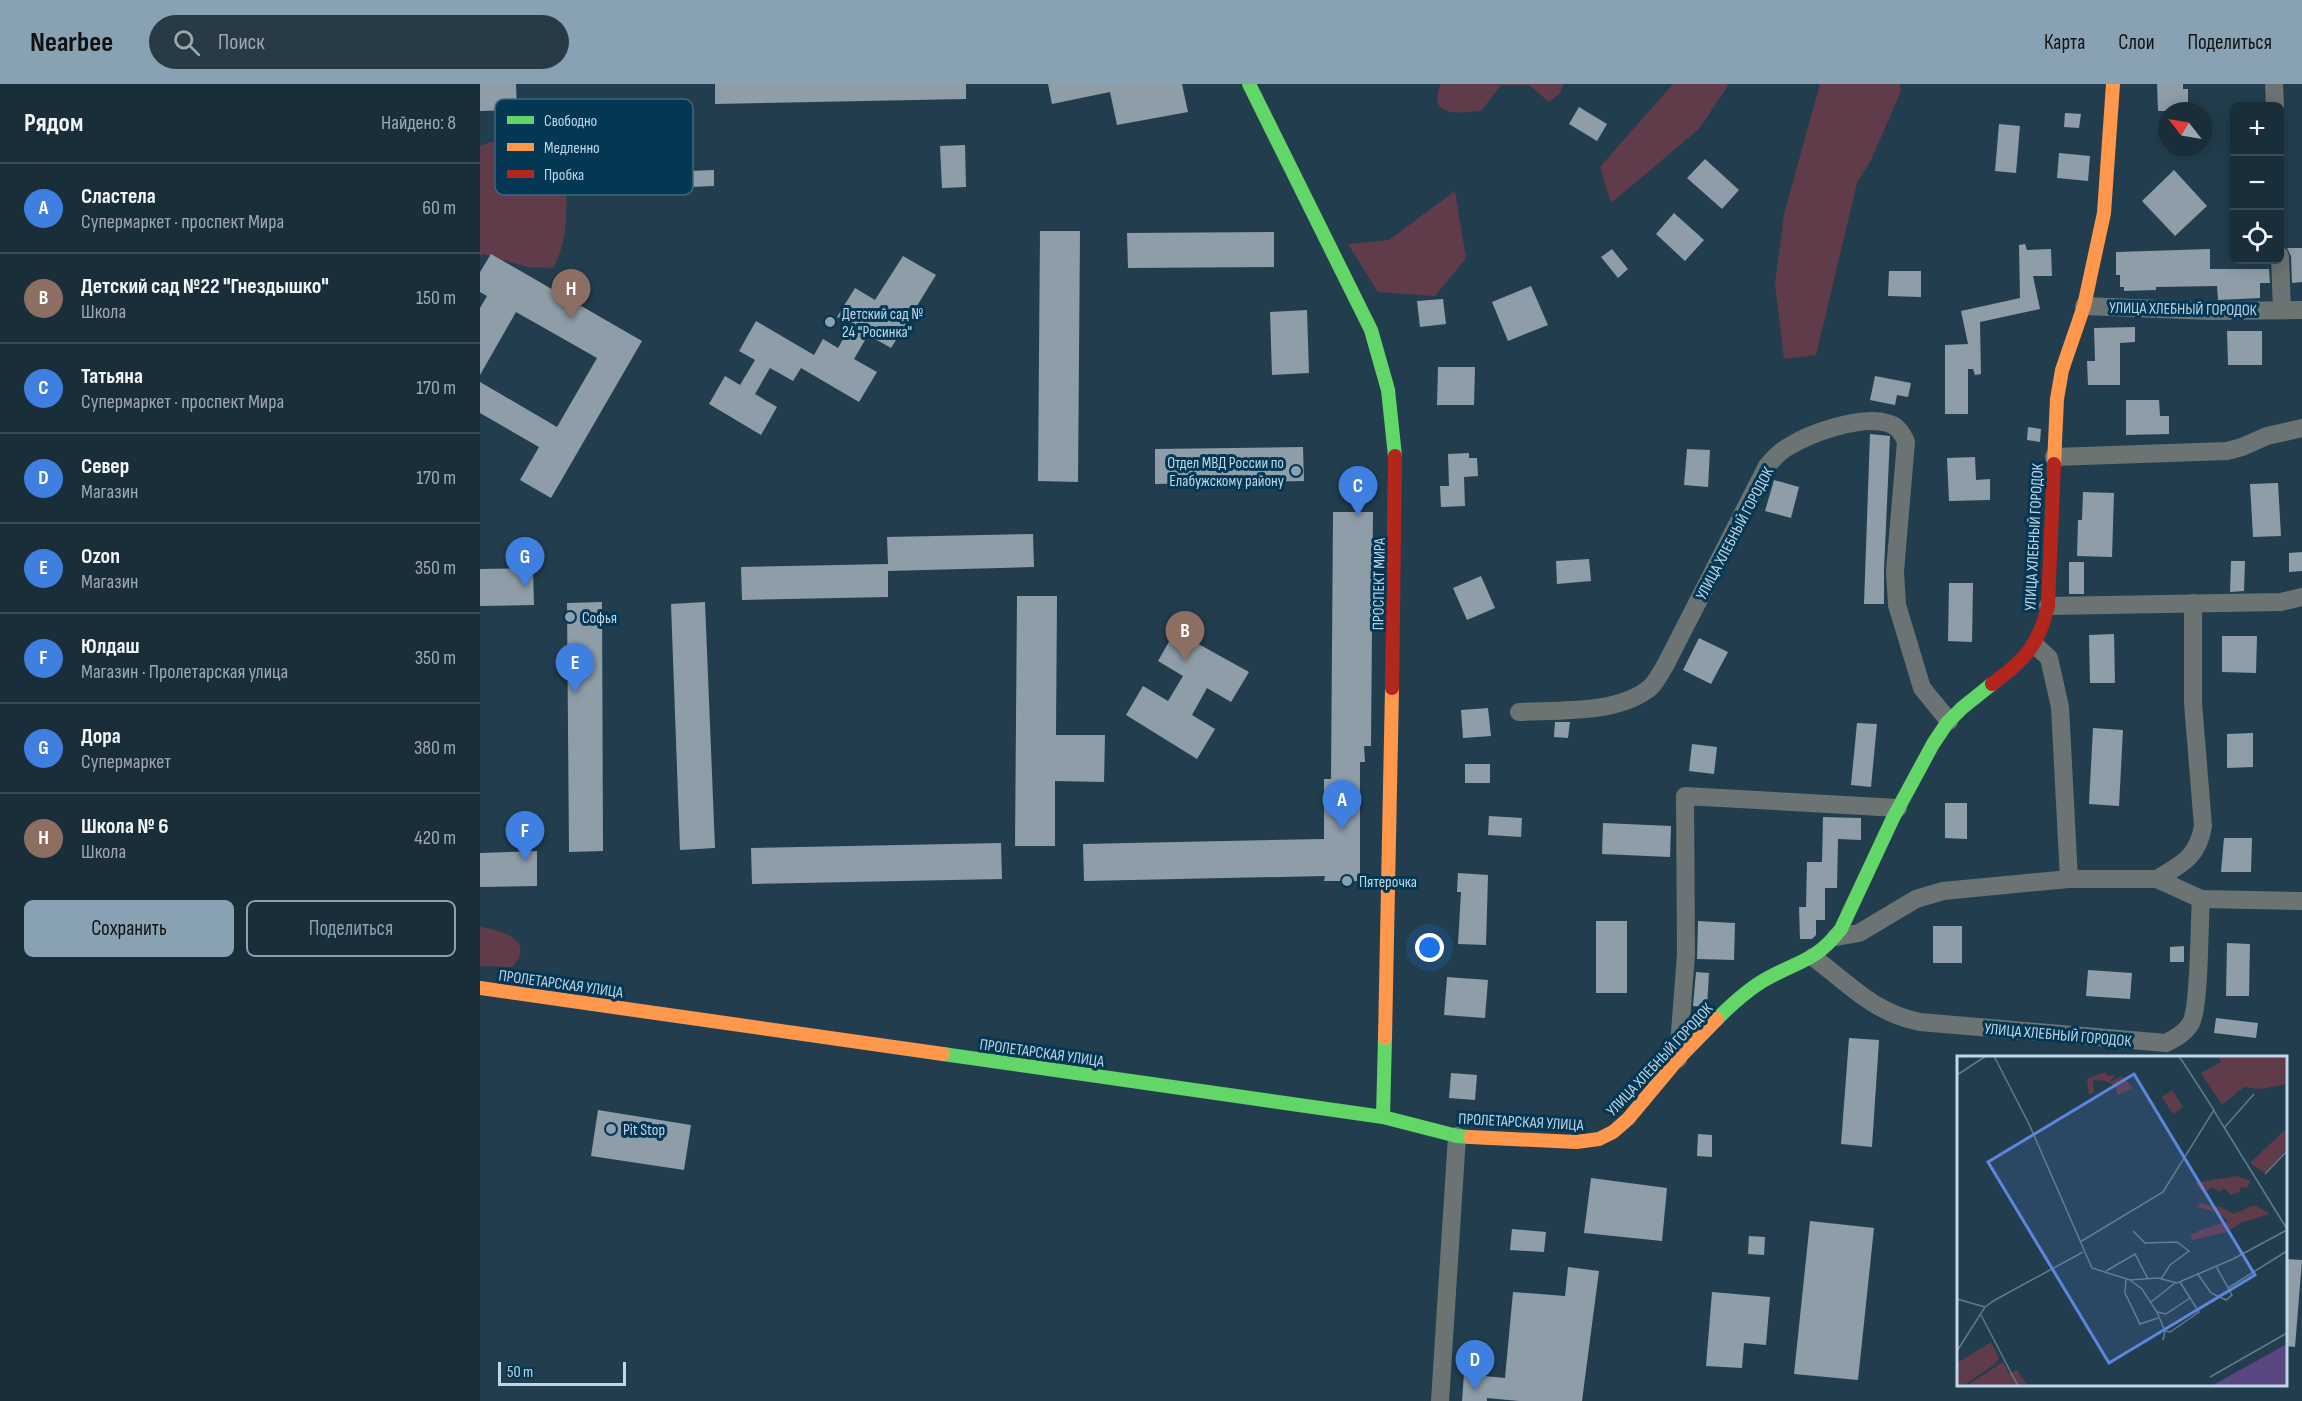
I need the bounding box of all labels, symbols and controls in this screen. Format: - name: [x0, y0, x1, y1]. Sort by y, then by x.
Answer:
- search box: [149, 15, 569, 69]
- text: Nearbee: [30, 26, 113, 59]
- icon: search: [170, 26, 203, 59]
- text: Поиск: [218, 29, 265, 56]
- text: Карта: [2044, 30, 2085, 55]
- text: Слои: [2118, 30, 2154, 55]
- text: Поделиться: [2187, 30, 2272, 55]
- legend: [495, 99, 693, 195]
- north arrow: [2158, 102, 2212, 156]
- map controls: [2230, 102, 2284, 264]
- button: +: [2230, 102, 2284, 156]
- text: Рядом: [24, 108, 83, 139]
- text: Найдено: 8: [381, 111, 456, 135]
- text: Свободно: [544, 112, 597, 131]
- text: Медленно: [544, 139, 600, 158]
- button: −: [2230, 156, 2284, 210]
- text: Пробка: [544, 166, 584, 185]
- text: Сластела: [81, 183, 156, 210]
- text: A: [39, 196, 48, 220]
- text: 60 m: [422, 196, 456, 220]
- text: Супермаркет · проспект Мира: [81, 210, 284, 234]
- button: locate: [2230, 210, 2284, 264]
- pin: H: [552, 270, 590, 319]
- text: Детский сад №22 "Гнездышко": [81, 273, 329, 300]
- text: B: [39, 286, 48, 310]
- text: 150 m: [416, 286, 456, 310]
- street label: УЛИЦА ХЛЕБНЫЙ ГОРОДОК: [2109, 299, 2258, 320]
- text: Школа: [81, 300, 126, 324]
- place label: Детский сад № 24 "Росинка": [842, 305, 923, 342]
- marker: Детский сад № 24 "Росинка": [823, 315, 837, 329]
- text: Татьяна: [81, 363, 143, 390]
- text: C: [38, 376, 49, 400]
- text: 170 m: [416, 376, 456, 400]
- text: Супермаркет · проспект Мира: [81, 390, 284, 414]
- text: Север: [81, 453, 129, 480]
- place label: Отдел МВД России по Елабужскому району: [1167, 454, 1284, 491]
- street label: УЛИЦА ХЛЕБНЫЙ ГОРОДОК: [2021, 462, 2048, 611]
- street label: УЛИЦА ХЛЕБНЫЙ ГОРОДОК: [1692, 463, 1779, 603]
- marker: Отдел МВД России по Елабужскому району: [1289, 464, 1303, 478]
- text: D: [38, 466, 49, 490]
- text: 170 m: [416, 466, 456, 490]
- pin: C: [1338, 466, 1378, 516]
- text: Магазин: [81, 480, 138, 504]
- pin: G: [506, 538, 544, 587]
- street label: ПРОСПЕКТ МИРА: [1369, 538, 1390, 630]
- text: Ozon: [81, 543, 120, 570]
- text: E: [39, 556, 48, 580]
- text: 350 m: [415, 556, 456, 580]
- text: Магазин: [81, 570, 138, 594]
- place label: Софья: [582, 609, 617, 628]
- marker: Софья: [563, 610, 577, 624]
- pin: B: [1166, 612, 1204, 661]
- text: Юлдаш: [81, 633, 140, 660]
- pin: E: [556, 644, 595, 693]
- text: F: [39, 646, 48, 670]
- text: 350 m: [415, 646, 456, 670]
- text: Магазин · Пролетарская улица: [81, 660, 288, 684]
- text: Дора: [81, 723, 121, 750]
- text: G: [38, 736, 49, 760]
- text: 380 m: [414, 736, 456, 760]
- text: Супермаркет: [81, 750, 171, 774]
- pin: A: [1322, 780, 1362, 830]
- pin: F: [506, 812, 544, 861]
- text: Школа № 6: [81, 813, 169, 840]
- text: H: [38, 826, 49, 850]
- text: 420 m: [414, 826, 456, 850]
- text: Школа: [81, 840, 126, 864]
- place label: Пятерочка: [1359, 873, 1417, 892]
- marker: Пятерочка: [1340, 874, 1354, 888]
- button: Сохранить: [24, 900, 234, 957]
- button: Поделиться: [246, 900, 456, 957]
- your location: [1415, 933, 1444, 962]
- street label: ПРОЛЕТАРСКАЯ УЛИЦА: [497, 966, 624, 1003]
- street label: УЛИЦА ХЛЕБНЫЙ ГОРОДОК: [1603, 999, 1718, 1121]
- street label: УЛИЦА ХЛЕБНЫЙ ГОРОДОК: [1983, 1020, 2133, 1051]
- street label: ПРОЛЕТАРСКАЯ УЛИЦА: [978, 1035, 1105, 1072]
- inset map: [1957, 1056, 2287, 1386]
- street label: ПРОЛЕТАРСКАЯ УЛИЦА: [1458, 1110, 1584, 1135]
- place label: Pit Stop: [623, 1121, 665, 1140]
- marker: Pit Stop: [604, 1122, 618, 1136]
- pin: D: [1456, 1340, 1494, 1390]
- scale bar: [498, 1359, 626, 1386]
- text: 50 m: [507, 1363, 533, 1382]

